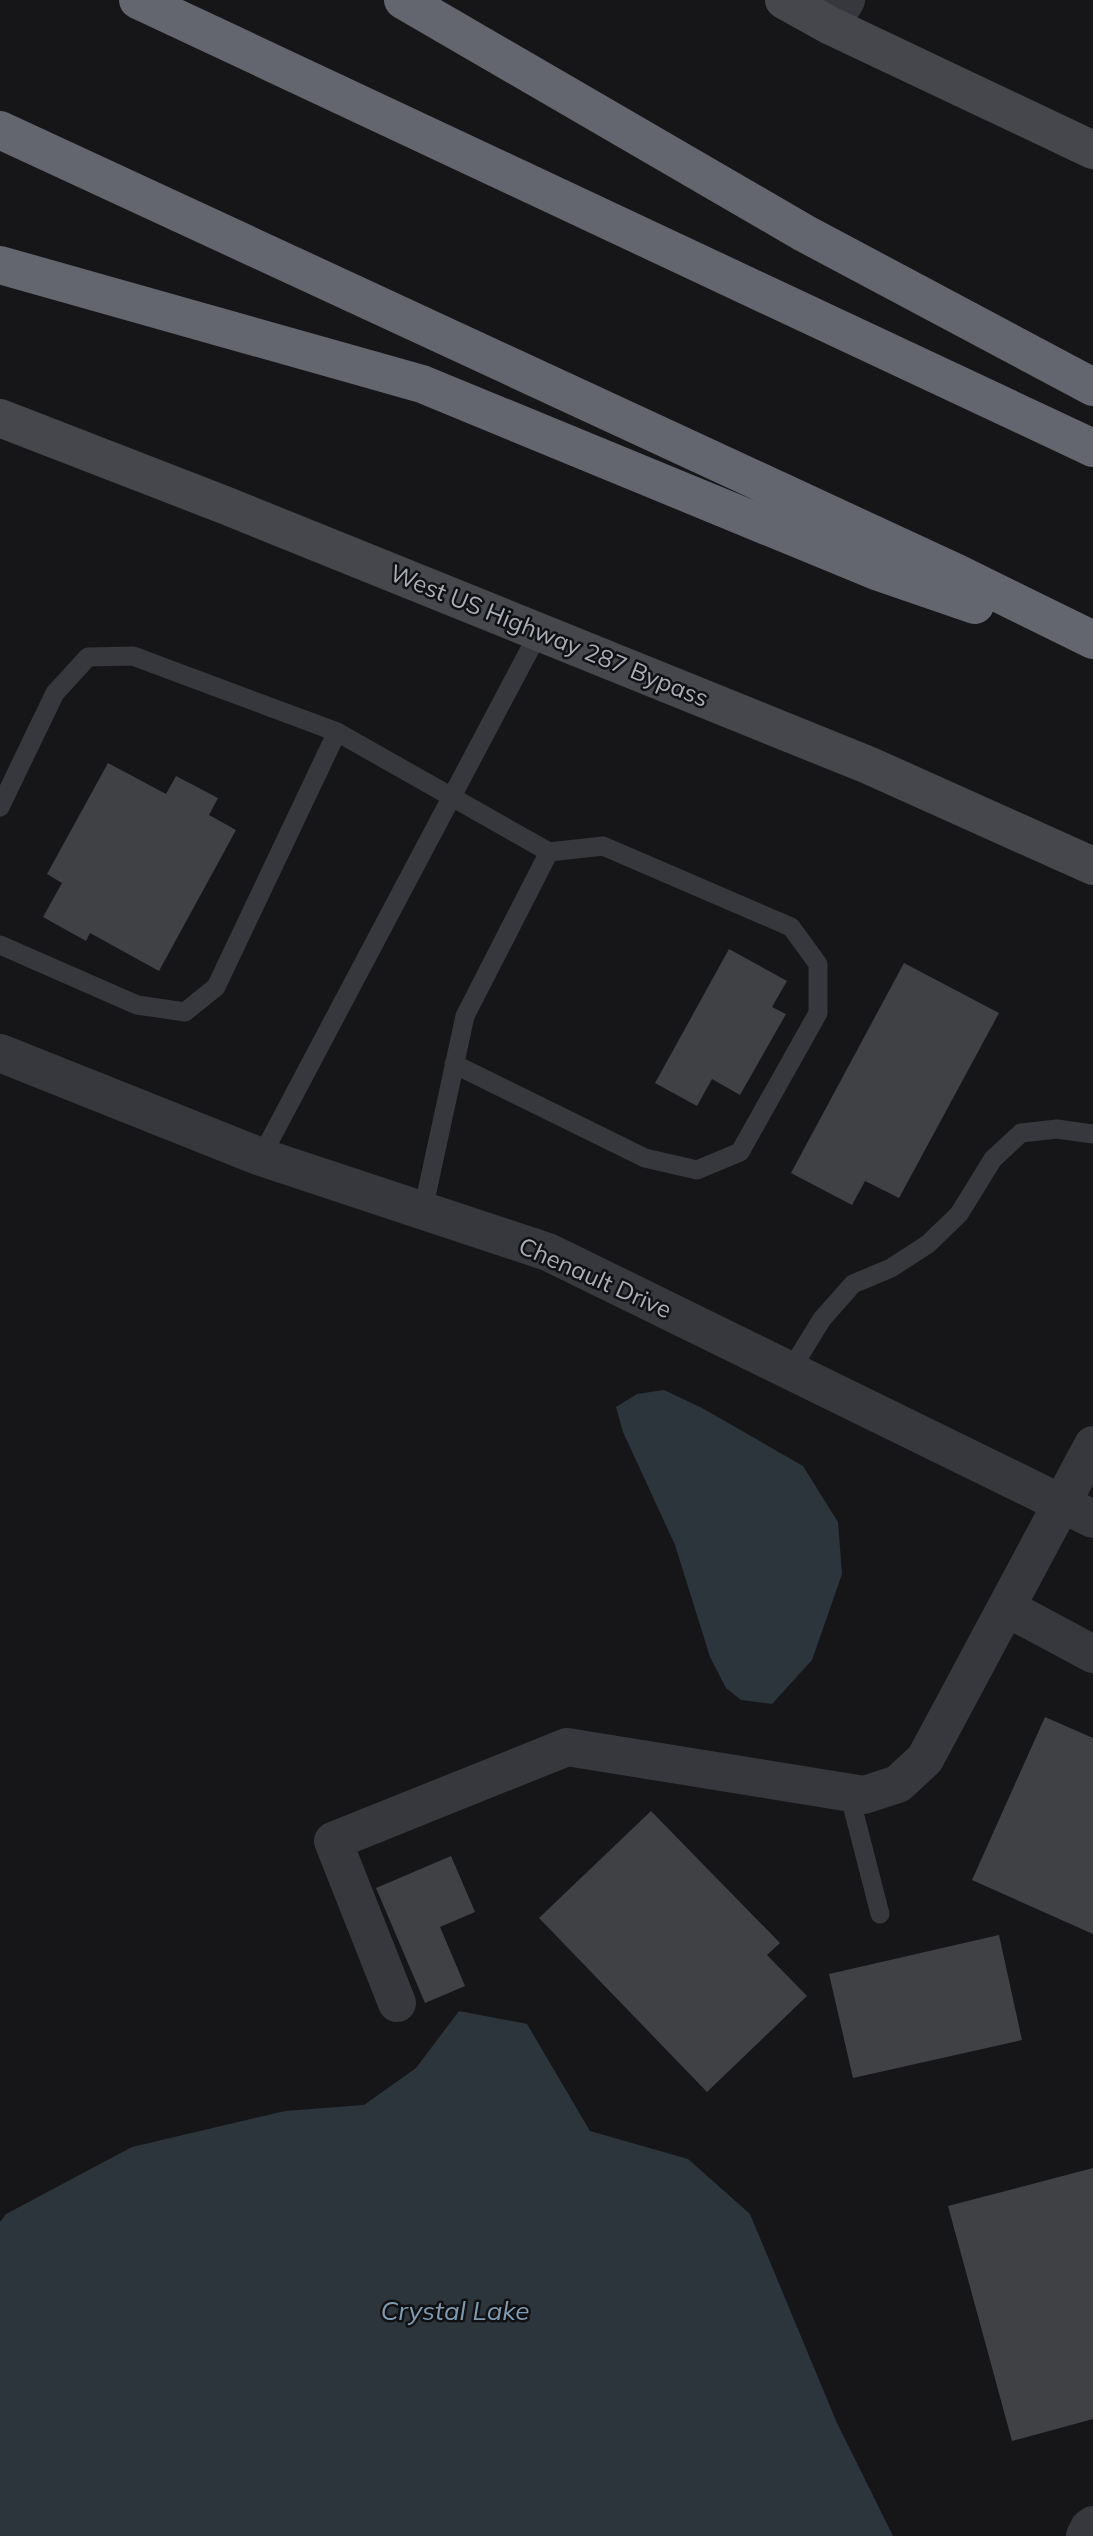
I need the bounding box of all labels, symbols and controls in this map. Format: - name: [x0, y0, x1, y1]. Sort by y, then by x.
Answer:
- street label: West US Highway 287 Bypass: [386, 557, 713, 713]
- street label: Chenault Drive: [514, 1230, 677, 1324]
- water label: Crystal Lake: [381, 2294, 529, 2327]

